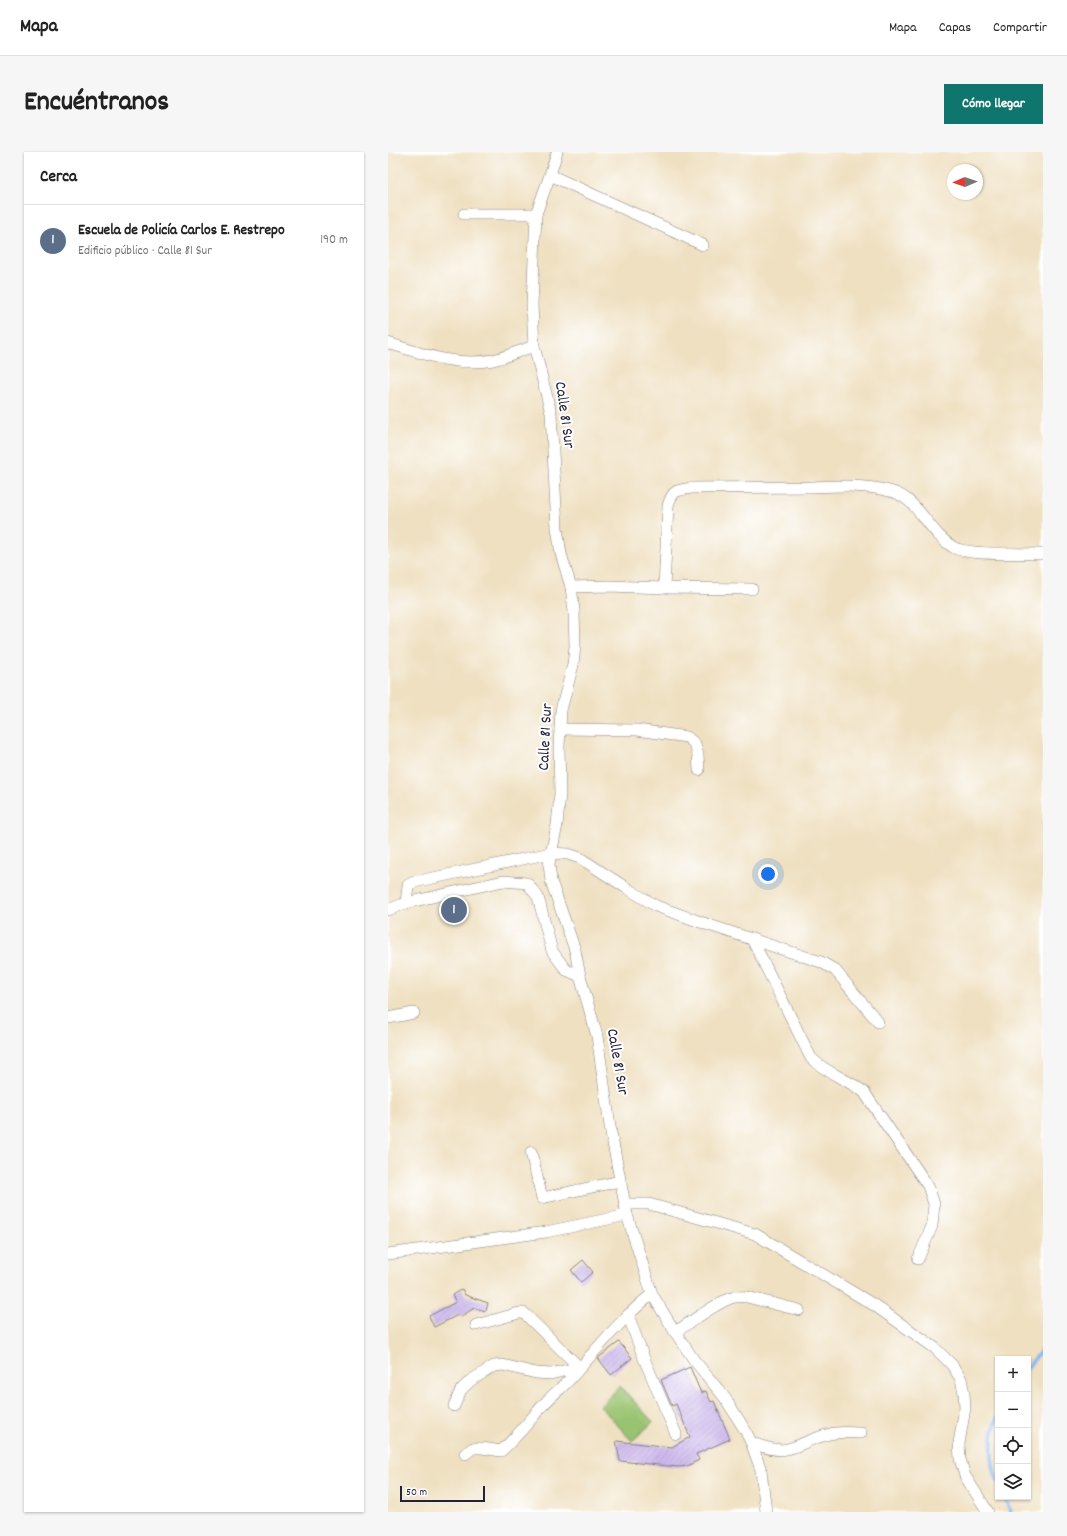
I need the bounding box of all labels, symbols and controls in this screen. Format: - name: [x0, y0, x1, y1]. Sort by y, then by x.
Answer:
- text: Mapa: [20, 14, 58, 41]
- text: Mapa: [889, 18, 917, 38]
- text: Capas: [939, 18, 971, 38]
- text: Compartir: [993, 18, 1047, 38]
- text: Encuéntranos: [24, 84, 169, 124]
- button: Cómo llegar: [944, 84, 1043, 124]
- north arrow: [947, 164, 983, 200]
- text: Cerca: [40, 166, 77, 190]
- text: Escuela de Policía Carlos E. Restrepo: [78, 220, 285, 242]
- text: 1: [52, 231, 54, 250]
- text: 190 m: [320, 231, 348, 250]
- text: Edificio público · Calle 81 Sur: [78, 242, 212, 261]
- street label: Calle 81 Sur: [548, 380, 580, 450]
- street label: Calle 81 Sur: [533, 703, 559, 771]
- your location: [758, 864, 778, 884]
- pin: 1: [441, 895, 467, 925]
- street label: Calle 81 Sur: [600, 1027, 634, 1097]
- map controls: [995, 1356, 1031, 1500]
- button: +: [995, 1356, 1031, 1392]
- button: −: [995, 1392, 1031, 1428]
- button: locate: [995, 1428, 1031, 1464]
- button: layers: [995, 1464, 1031, 1500]
- scale bar: [400, 1484, 485, 1503]
- text: 50 m: [406, 1485, 427, 1501]

